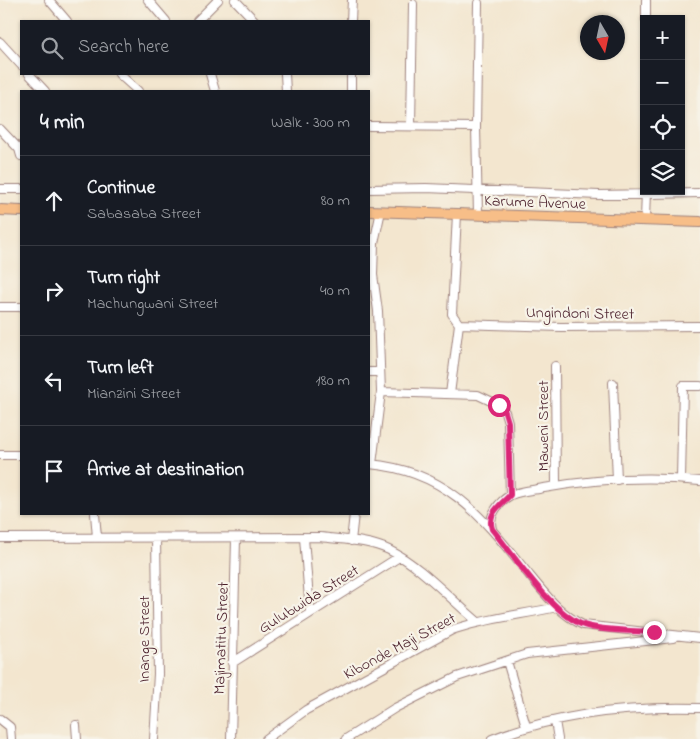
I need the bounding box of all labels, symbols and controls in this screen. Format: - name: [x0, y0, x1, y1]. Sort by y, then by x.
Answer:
- north arrow: [580, 15, 625, 60]
- map controls: [640, 15, 685, 195]
- button: +: [640, 15, 685, 60]
- search box: [20, 20, 370, 75]
- icon: search: [38, 34, 66, 62]
- text: Search here: [78, 34, 169, 61]
- button: −: [640, 60, 685, 105]
- button: locate: [640, 105, 685, 150]
- text: 4 min: [40, 108, 84, 138]
- text: Walk · 300 m: [271, 111, 350, 135]
- button: layers: [640, 150, 685, 195]
- text: Continue: [87, 175, 155, 202]
- icon: ahead: [40, 187, 68, 215]
- text: 80 m: [321, 189, 350, 213]
- street label: Karume Avenue: [484, 189, 587, 217]
- text: Sabasaba Street: [87, 202, 201, 226]
- text: Turn right: [87, 265, 160, 292]
- icon: right: [40, 277, 68, 305]
- text: 40 m: [320, 279, 350, 303]
- text: Machungwani Street: [87, 292, 218, 316]
- street label: Ungindoni Street: [526, 301, 635, 327]
- text: Turn left: [87, 355, 154, 382]
- icon: left: [40, 367, 68, 395]
- text: 180 m: [316, 369, 350, 393]
- street label: Maweni Street: [532, 380, 556, 472]
- text: Mianzini Street: [87, 382, 181, 406]
- route start: [488, 394, 511, 417]
- icon: arrive: [40, 457, 68, 485]
- text: Arrive at destination: [87, 457, 244, 484]
- street label: Gulubwida Street: [254, 559, 365, 640]
- street label: Majimatitu Street: [208, 581, 236, 695]
- street label: Inange Street: [133, 595, 157, 682]
- street label: Kibonde Maji Street: [339, 607, 461, 687]
- route end: [643, 621, 666, 644]

